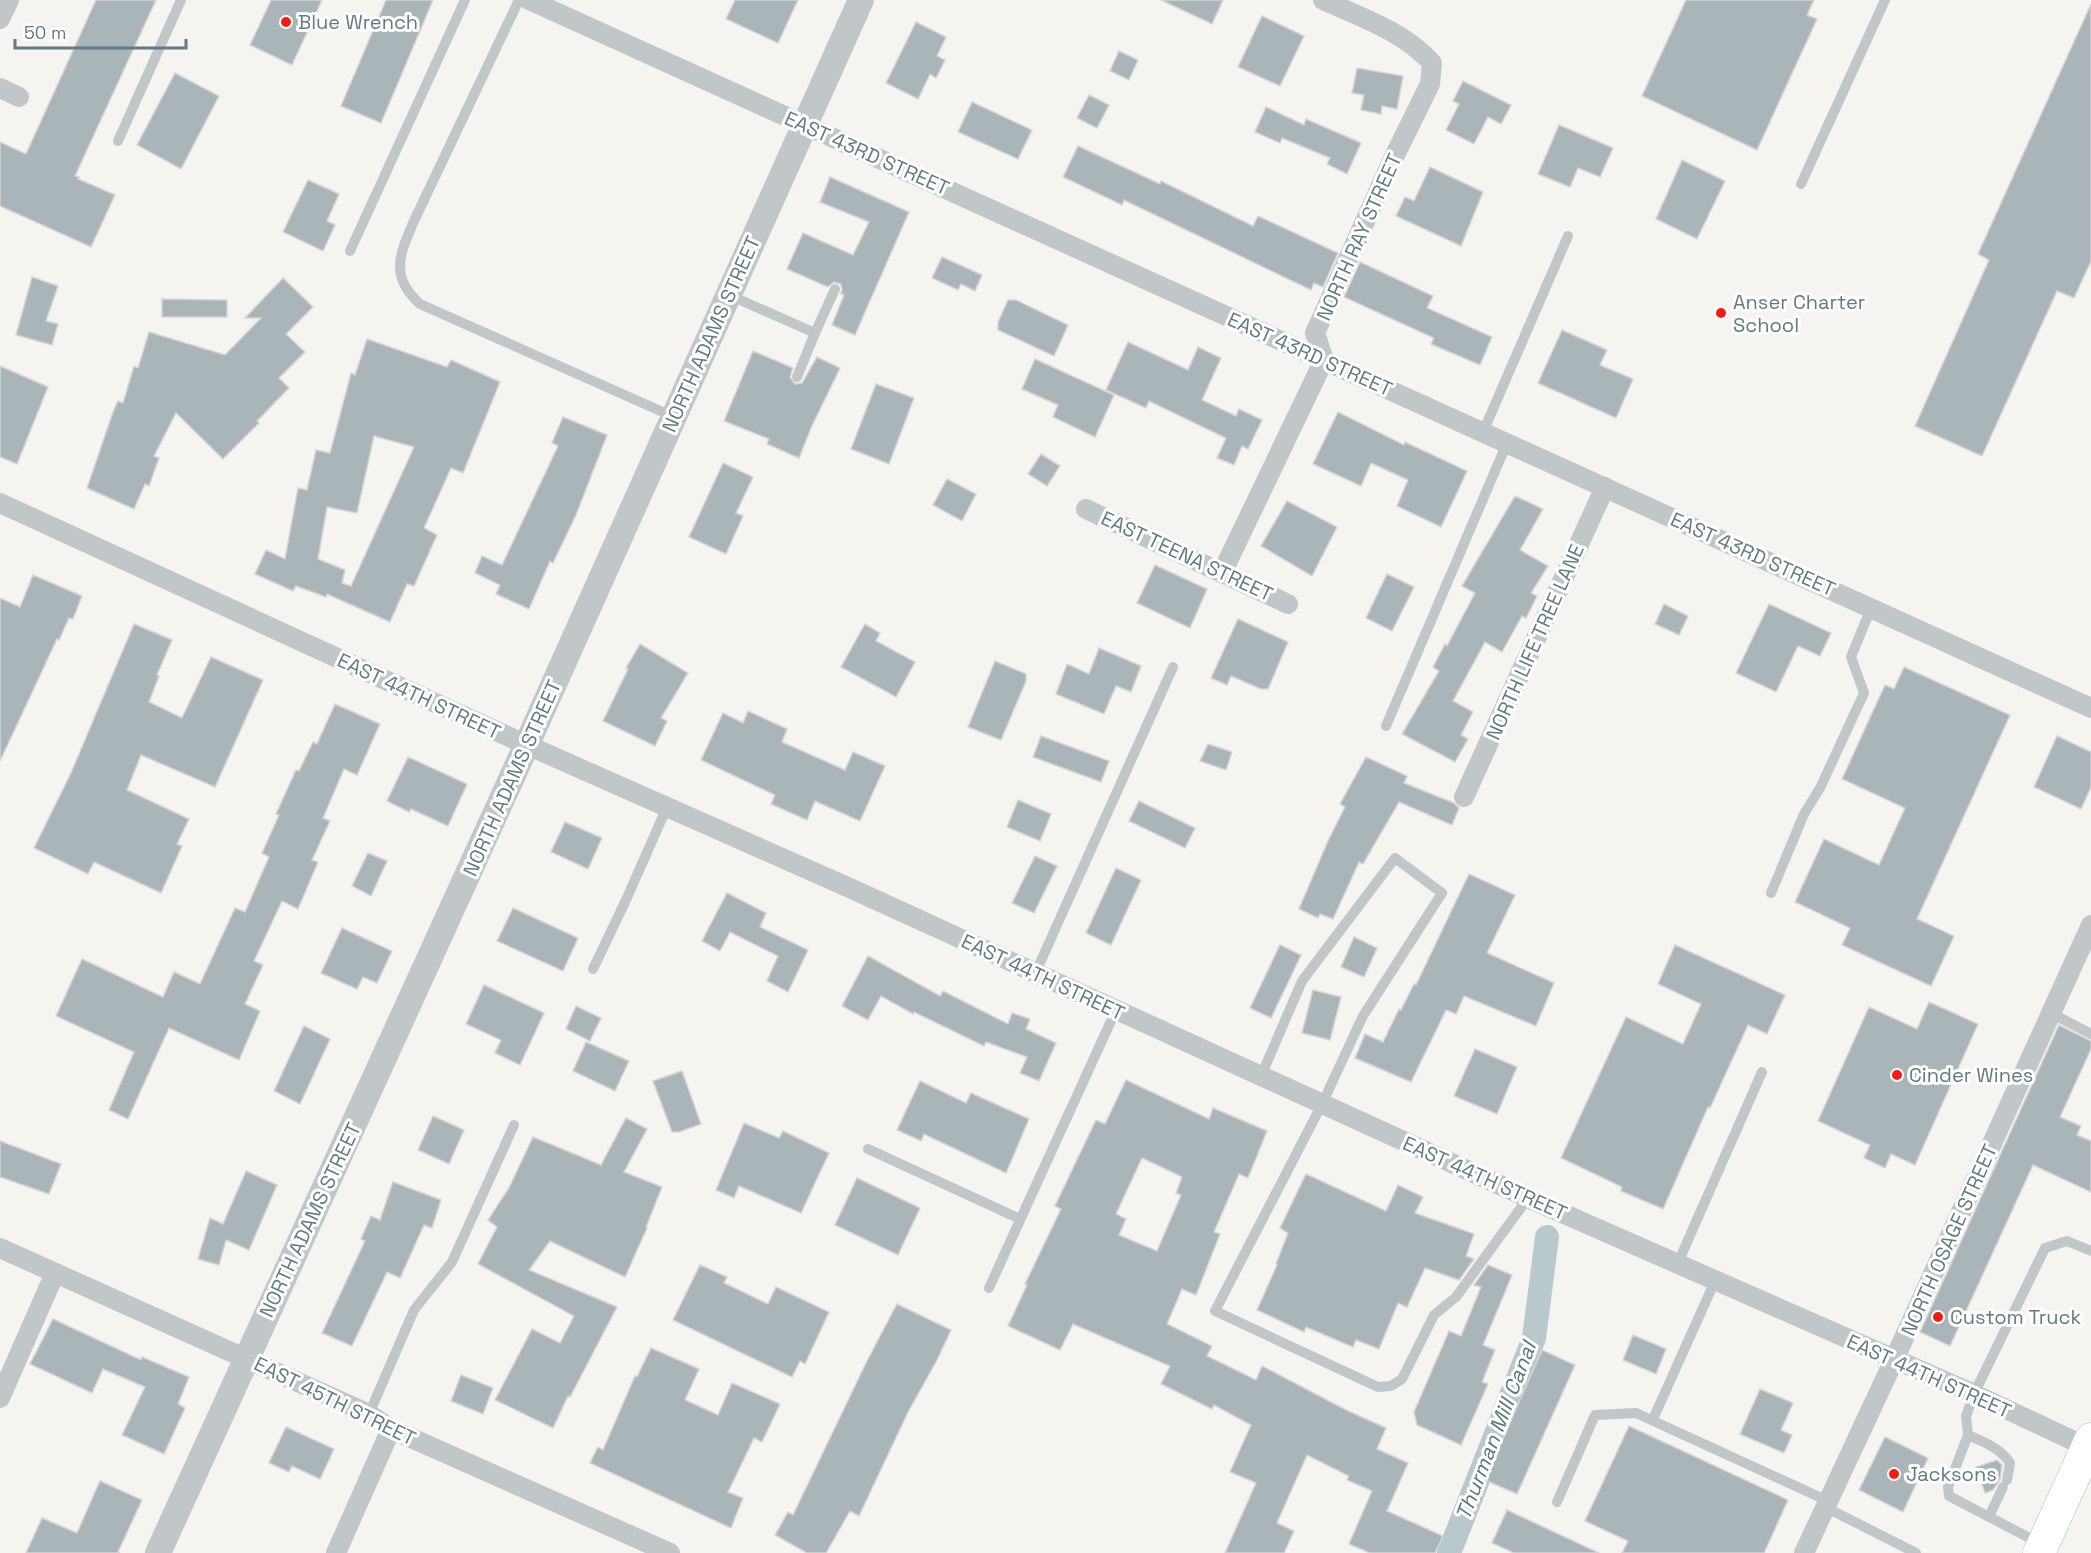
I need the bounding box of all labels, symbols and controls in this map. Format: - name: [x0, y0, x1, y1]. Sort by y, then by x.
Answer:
- place label: Blue Wrench: [298, 9, 418, 35]
- scale bar: [15, 12, 186, 50]
- marker: Blue Wrench: [279, 15, 293, 29]
- text: 50 m: [24, 21, 66, 44]
- street label: EAST 43RD STREET: [781, 105, 954, 201]
- street label: NORTH RAY STREET: [1310, 149, 1408, 325]
- street label: NORTH ADAMS STREET: [656, 232, 766, 436]
- place label: Anser Charter School: [1733, 289, 1865, 338]
- street label: EAST 43RD STREET: [1224, 306, 1397, 402]
- marker: Anser Charter School: [1714, 306, 1728, 320]
- street label: EAST TEENA STREET: [1097, 505, 1277, 607]
- street label: EAST 43RD STREET: [1667, 506, 1840, 602]
- street label: NORTH LIFE TREE LANE: [1480, 540, 1590, 744]
- street label: EAST 44TH STREET: [333, 647, 505, 745]
- street label: NORTH ADAMS STREET: [457, 676, 567, 880]
- street label: EAST 44TH STREET: [957, 928, 1129, 1026]
- place label: Cinder Wines: [1909, 1062, 2033, 1088]
- marker: Cinder Wines: [1890, 1068, 1904, 1082]
- street label: NORTH ADAMS STREET: [253, 1118, 367, 1322]
- street label: EAST 44TH STREET: [1399, 1130, 1571, 1226]
- street label: NORTH OSAGE STREET: [1895, 1140, 2003, 1340]
- place label: Custom Truck: [1950, 1304, 2081, 1330]
- marker: Custom Truck: [1931, 1310, 1945, 1324]
- street label: EAST 44TH STREET: [1843, 1328, 2015, 1424]
- water label: Thurman Mill Canal: [1449, 1335, 1543, 1524]
- street label: EAST 45TH STREET: [250, 1351, 420, 1452]
- place label: Jacksons: [1906, 1461, 1997, 1487]
- marker: Jacksons: [1887, 1467, 1901, 1481]

